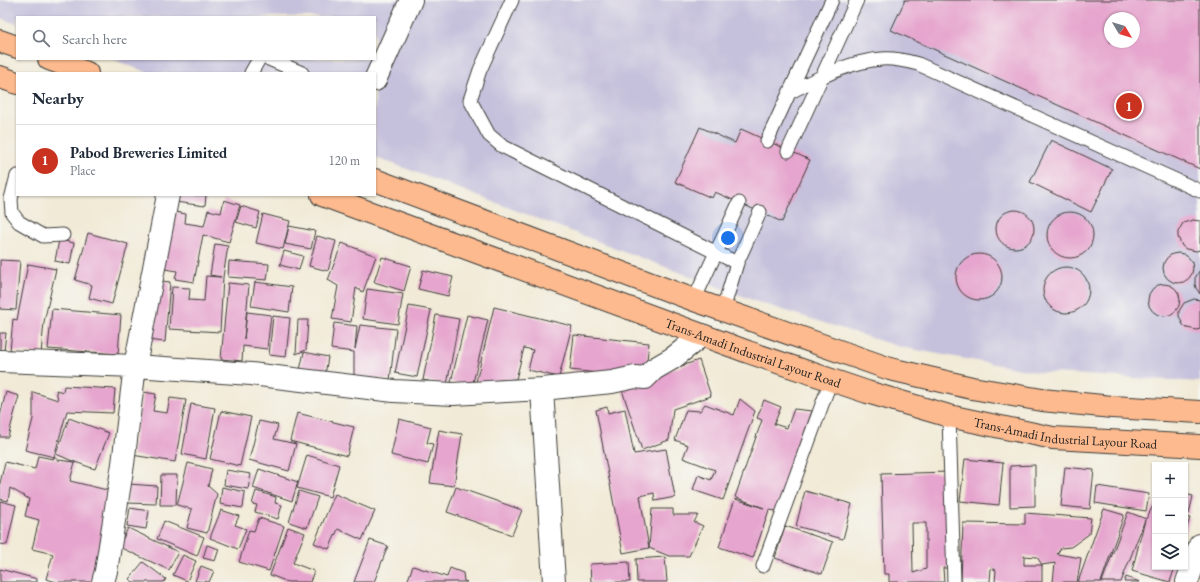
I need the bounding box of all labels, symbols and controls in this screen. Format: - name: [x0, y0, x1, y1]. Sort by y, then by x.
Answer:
- north arrow: [1104, 12, 1140, 48]
- search box: [16, 16, 376, 60]
- icon: search: [30, 27, 52, 49]
- text: Search here: [62, 29, 127, 48]
- text: Nearby: [32, 87, 84, 109]
- pin: 1: [1116, 91, 1142, 121]
- text: Pabod Breweries Limited: [70, 143, 227, 162]
- text: 1: [42, 152, 48, 169]
- text: 120 m: [329, 152, 360, 169]
- text: Place: [70, 162, 96, 179]
- your location: [718, 228, 738, 248]
- street label: Trans-Amadi Industrial Layour Road: [663, 314, 843, 392]
- street label: Trans-Amadi Industrial Layour Road: [972, 413, 1158, 453]
- map controls: [1152, 462, 1188, 570]
- button: +: [1152, 462, 1188, 498]
- button: −: [1152, 498, 1188, 534]
- button: layers: [1152, 534, 1188, 570]

